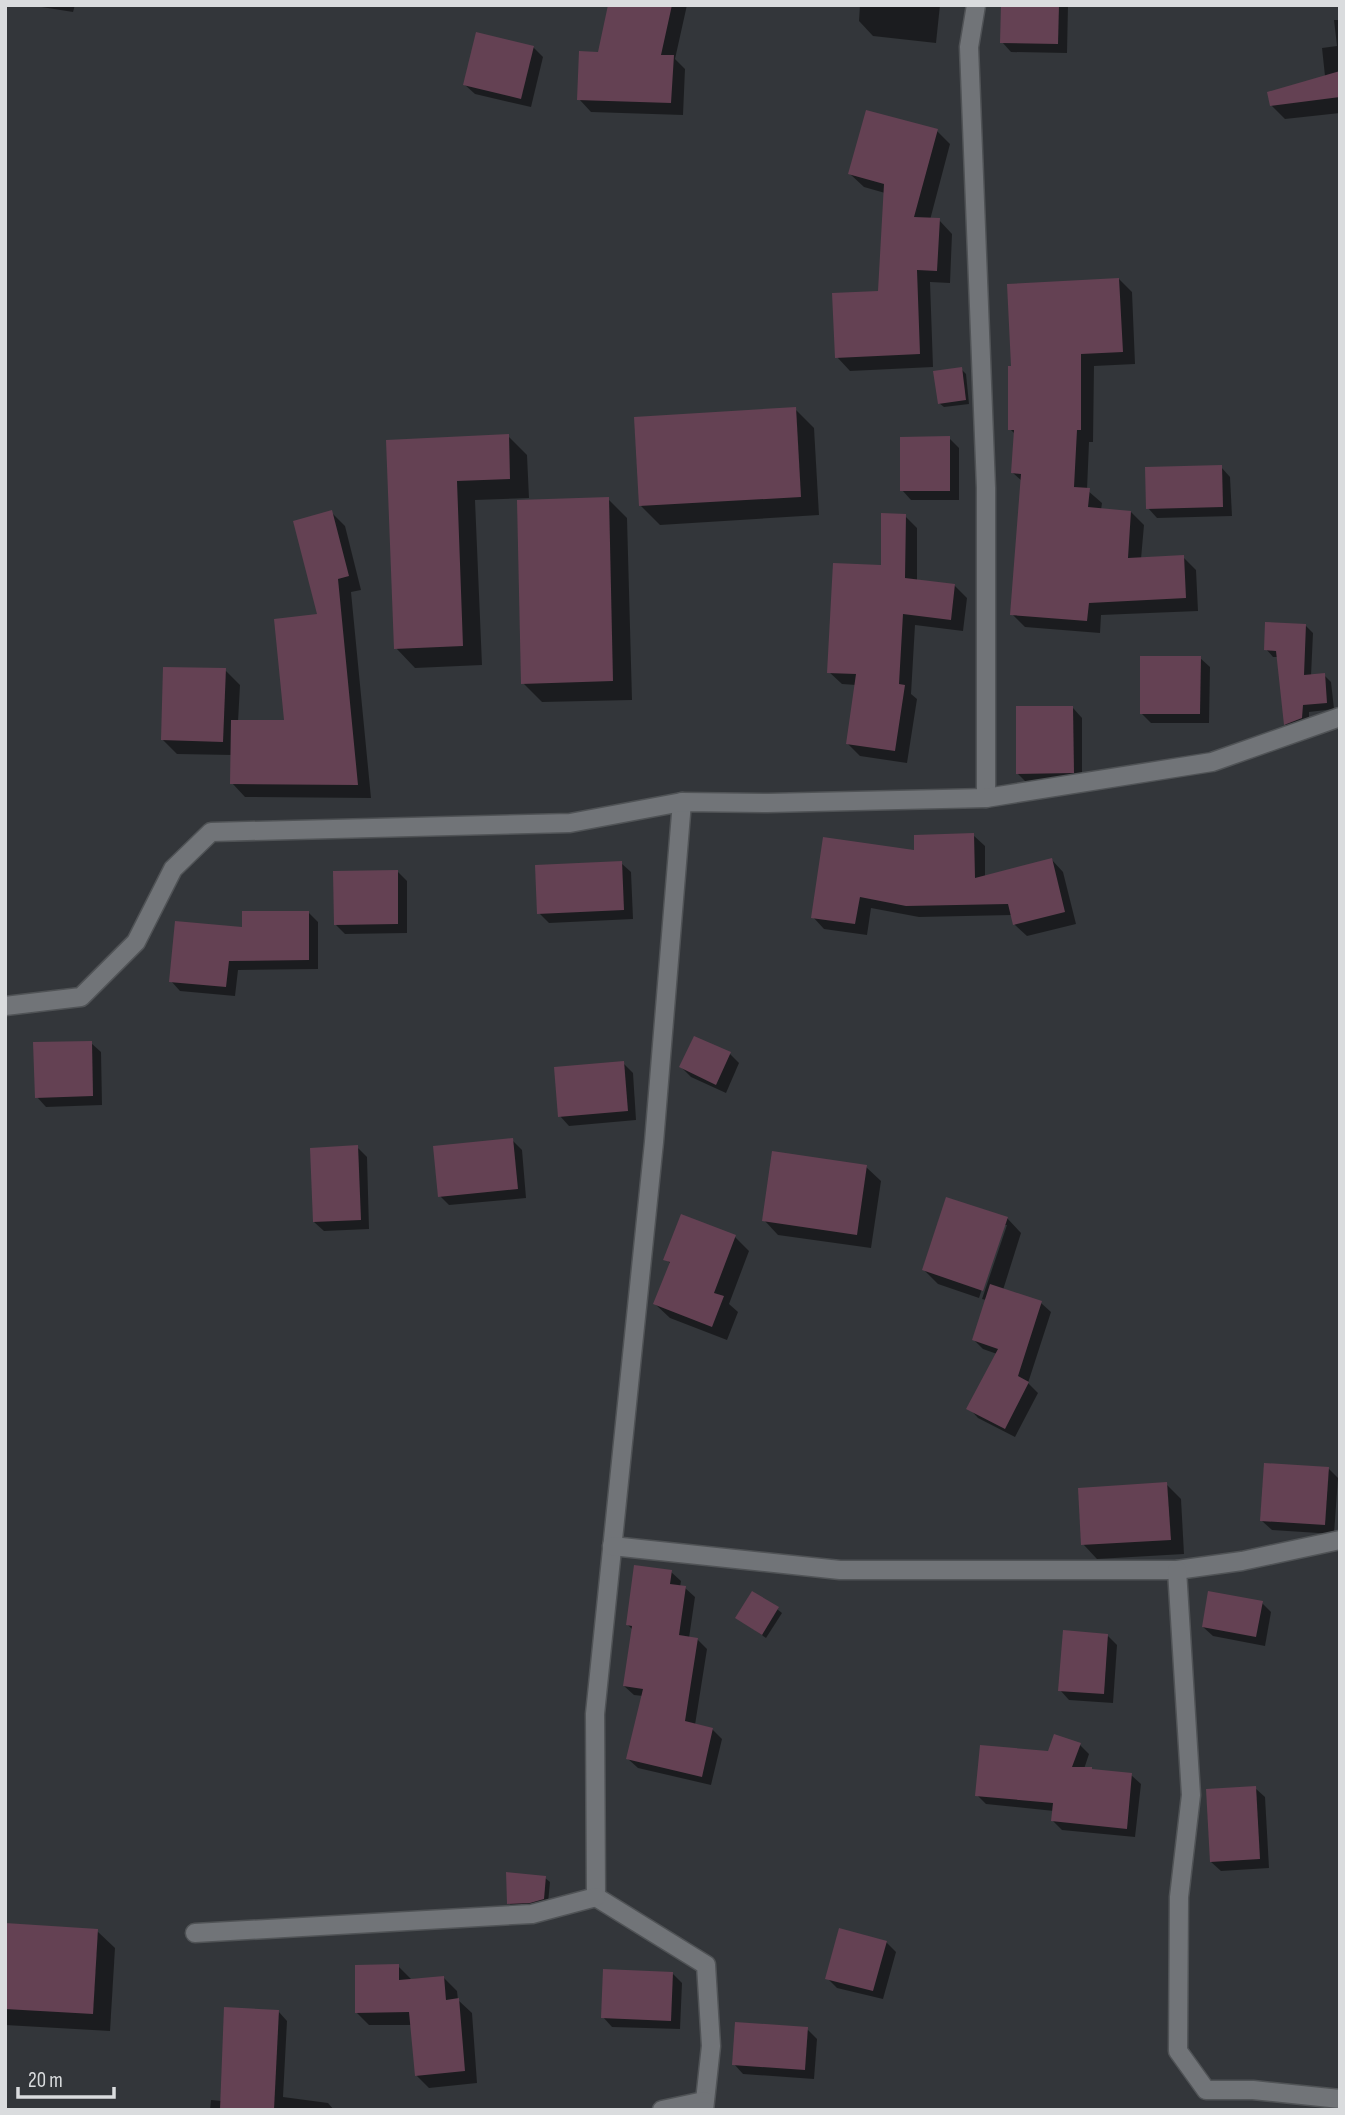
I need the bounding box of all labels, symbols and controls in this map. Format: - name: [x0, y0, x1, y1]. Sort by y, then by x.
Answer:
- scale bar: [18, 2056, 114, 2100]
- text: 20 m: [28, 2068, 63, 2093]

